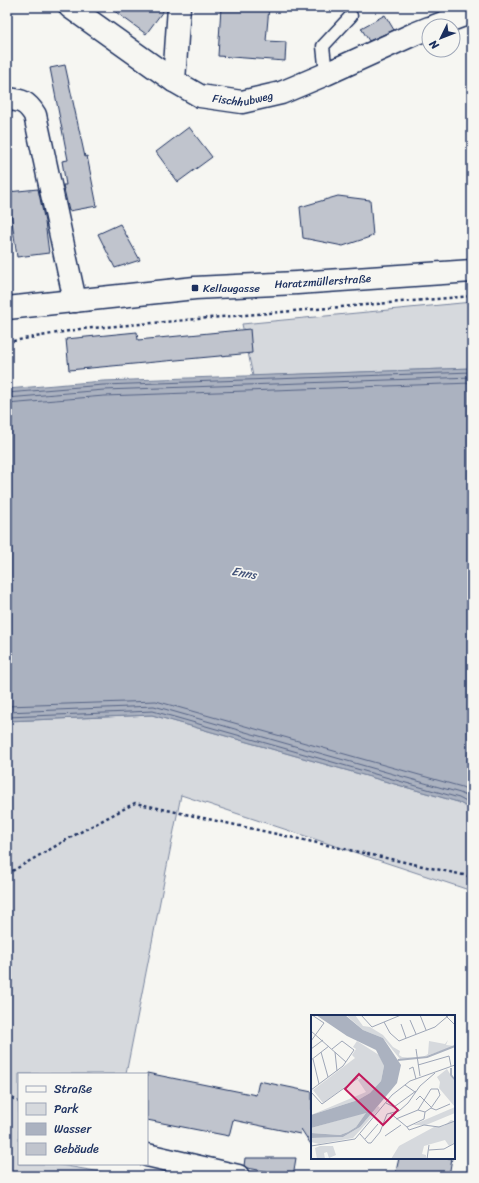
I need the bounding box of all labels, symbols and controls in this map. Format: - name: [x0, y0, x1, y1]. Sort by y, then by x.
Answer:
- north arrow: [421, 18, 461, 58]
- text: N: [424, 35, 444, 54]
- street label: Fischhubweg: [211, 86, 275, 112]
- street label: Haratzmüllerstraße: [274, 269, 372, 294]
- place label: Kellaugasse: [203, 279, 260, 298]
- marker: Kellaugasse: [190, 283, 200, 293]
- water label: Enns: [230, 560, 260, 586]
- inset map: [311, 1015, 455, 1159]
- legend: [18, 1073, 148, 1165]
- text: Straße: [54, 1078, 92, 1100]
- text: Park: [54, 1098, 79, 1120]
- text: Wasser: [54, 1118, 92, 1140]
- text: Gebäude: [54, 1138, 99, 1160]

